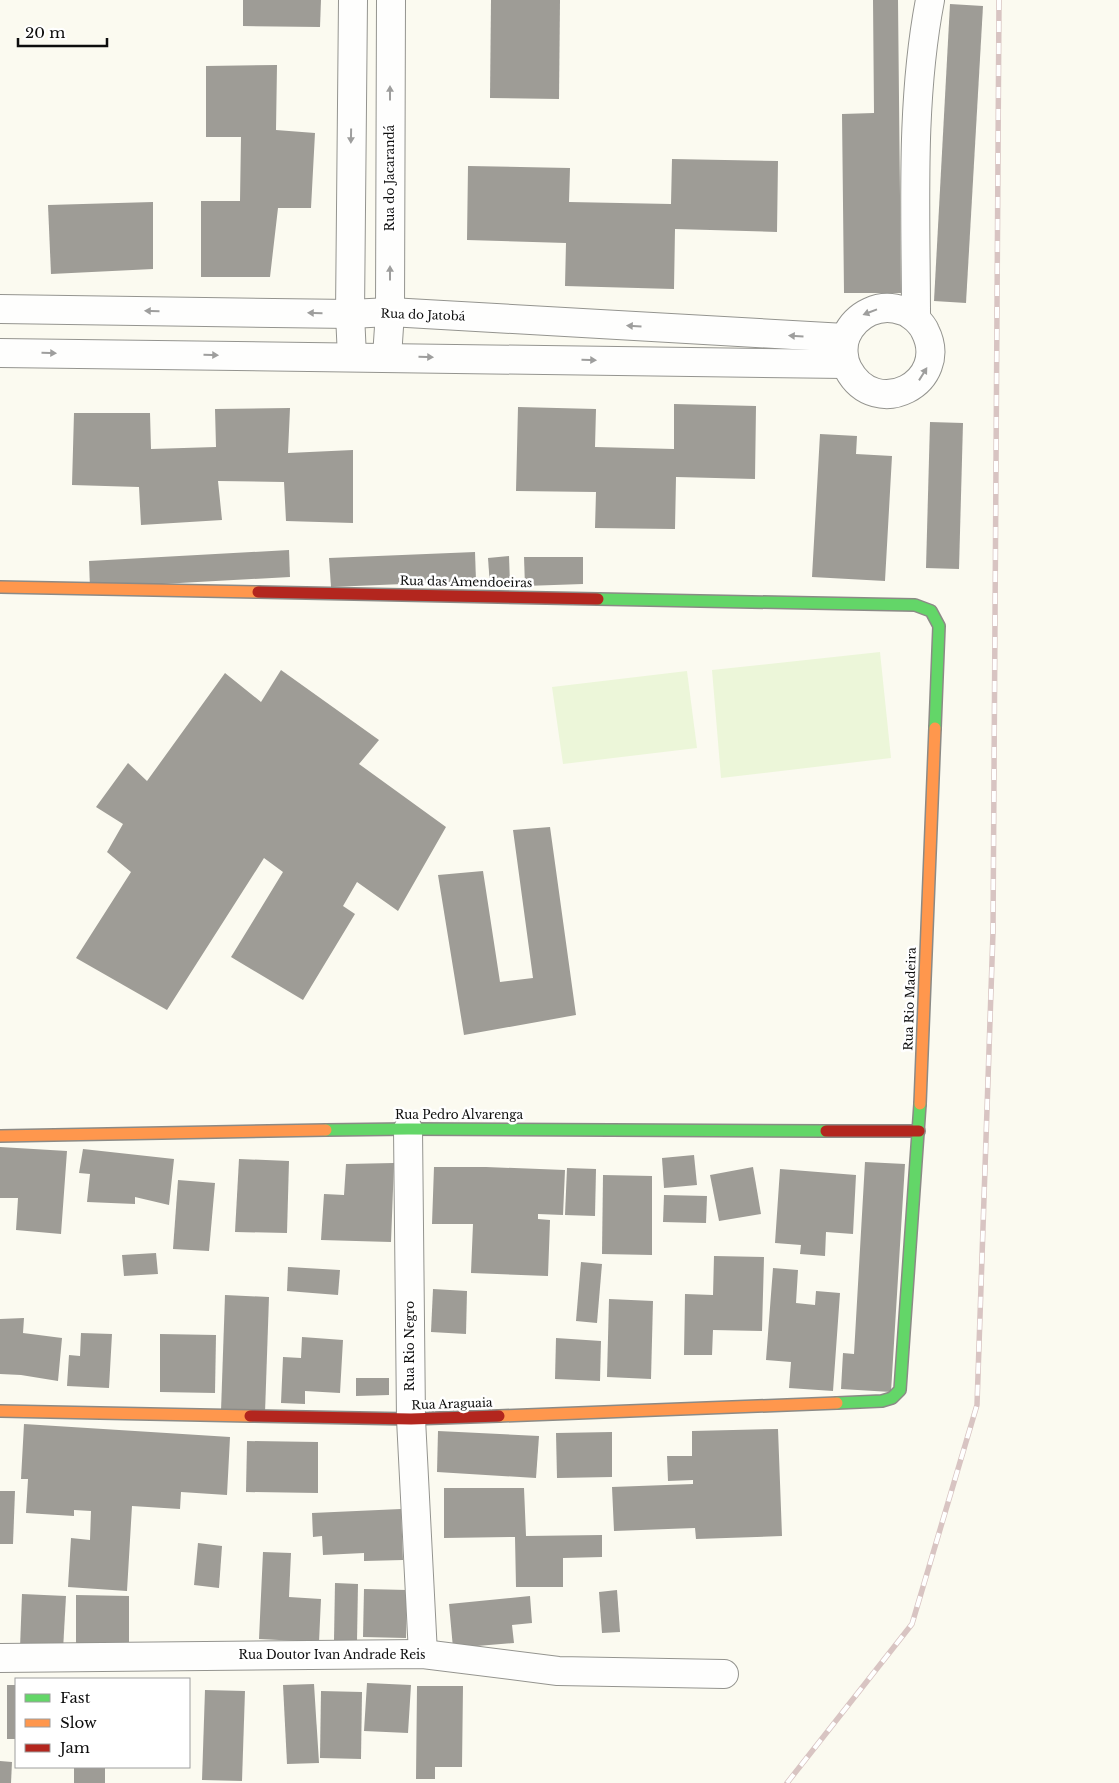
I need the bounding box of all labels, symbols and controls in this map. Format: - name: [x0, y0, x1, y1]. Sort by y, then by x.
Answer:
- scale bar: [18, 15, 106, 47]
- text: 20 m: [25, 23, 65, 42]
- one-way arrow: [386, 85, 394, 101]
- street label: Rua do Jacarandá: [382, 124, 397, 231]
- one-way arrow: [347, 128, 355, 144]
- one-way arrow: [386, 265, 394, 281]
- street label: Rua do Jatobá: [380, 306, 466, 323]
- one-way arrow: [144, 307, 160, 315]
- one-way arrow: [306, 309, 322, 317]
- one-way arrow: [863, 309, 878, 316]
- one-way arrow: [626, 322, 642, 330]
- one-way arrow: [788, 331, 804, 339]
- one-way arrow: [41, 349, 57, 357]
- one-way arrow: [203, 351, 219, 359]
- one-way arrow: [418, 354, 434, 362]
- one-way arrow: [581, 356, 597, 364]
- one-way arrow: [918, 367, 927, 380]
- street label: Rua das Amendoeiras: [400, 573, 532, 590]
- street label: Rua Rio Madeira: [900, 947, 919, 1051]
- street label: Rua Pedro Alvarenga: [395, 1107, 523, 1122]
- street label: Rua Rio Negro: [402, 1301, 417, 1391]
- street label: Rua Araguaia: [411, 1395, 493, 1412]
- street label: Rua Doutor Ivan Andrade Reis: [238, 1647, 426, 1662]
- legend: [15, 1678, 190, 1768]
- text: Fast: [60, 1688, 91, 1707]
- text: Slow: [60, 1713, 97, 1732]
- text: Jam: [58, 1738, 90, 1757]

